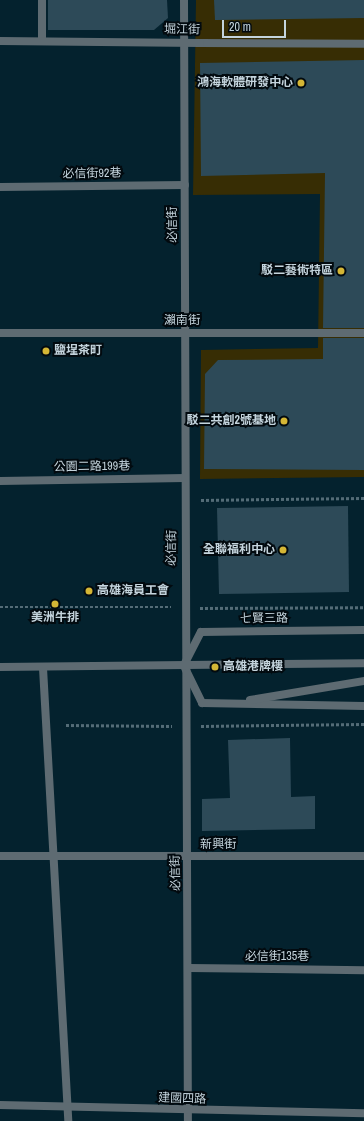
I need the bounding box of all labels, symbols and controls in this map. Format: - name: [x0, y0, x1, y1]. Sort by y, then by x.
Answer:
- scale bar: [224, 12, 288, 38]
- text: 20 m: [229, 19, 251, 35]
- street label: 堀江街: [164, 22, 200, 38]
- place label: 鴻海軟體研發中心: [197, 76, 293, 90]
- marker: 鴻海軟體研發中心: [296, 78, 306, 88]
- street label: 必信街92巷: [62, 166, 122, 182]
- street label: 必信街: [166, 207, 180, 243]
- place label: 駁二藝術特區: [261, 264, 333, 278]
- marker: 駁二藝術特區: [336, 266, 346, 276]
- street label: 瀨南街: [164, 314, 200, 328]
- place label: 鹽埕茶町: [54, 344, 102, 358]
- marker: 鹽埕茶町: [41, 346, 51, 356]
- place label: 駁二共創2號基地: [187, 414, 276, 428]
- marker: 駁二共創2號基地: [279, 416, 289, 426]
- street label: 公園二路199巷: [54, 459, 130, 475]
- street label: 必信街: [164, 530, 180, 566]
- place label: 全聯福利中心: [203, 543, 275, 557]
- marker: 全聯福利中心: [278, 545, 288, 555]
- place label: 高雄海員工會: [97, 584, 169, 598]
- marker: 高雄海員工會: [84, 586, 94, 596]
- marker: 美洲牛排: [50, 599, 60, 609]
- place label: 美洲牛排: [31, 611, 79, 625]
- street label: 七賢三路: [240, 611, 288, 627]
- place label: 高雄港牌樓: [223, 660, 283, 674]
- marker: 高雄港牌樓: [210, 662, 220, 672]
- street label: 新興街: [200, 838, 236, 852]
- street label: 必信街: [168, 855, 184, 891]
- street label: 必信街135巷: [245, 950, 309, 964]
- street label: 建國四路: [158, 1091, 206, 1107]

